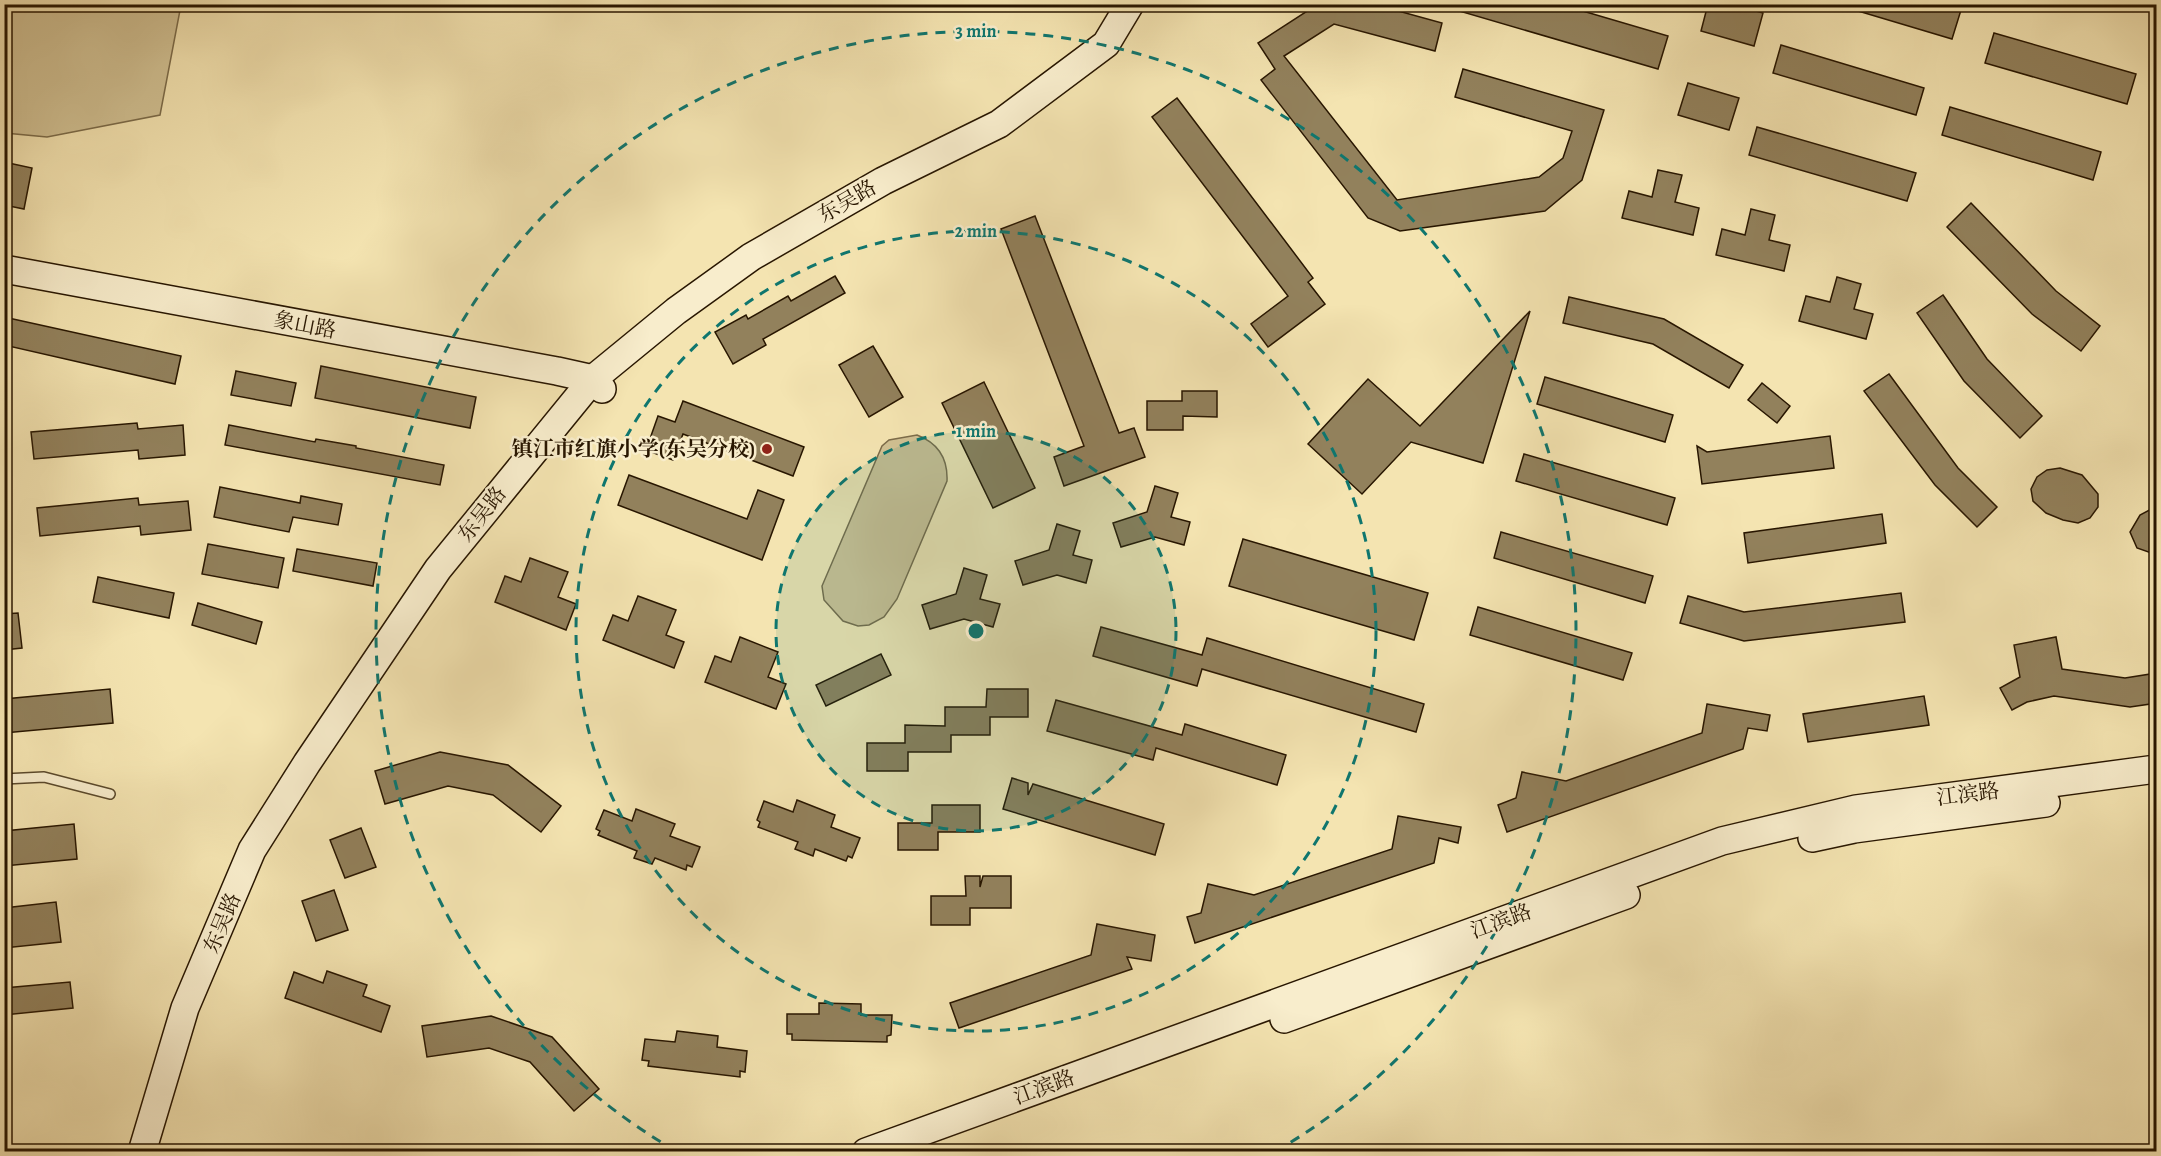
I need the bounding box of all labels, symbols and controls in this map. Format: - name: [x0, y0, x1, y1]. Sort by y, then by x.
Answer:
- text: 3 min: [955, 19, 997, 43]
- street label: 东吴路: [813, 173, 881, 229]
- text: 2 min: [955, 219, 997, 243]
- street label: 象山路: [271, 305, 339, 345]
- text: 1 min: [956, 419, 996, 443]
- place label: 镇江市红旗小学(东吴分校): [512, 435, 755, 463]
- marker: 镇江市红旗小学(东吴分校): [760, 442, 774, 456]
- street label: 东吴路: [452, 481, 512, 547]
- centre of rings: [966, 621, 986, 641]
- street label: 江滨路: [1935, 776, 2001, 812]
- street label: 东吴路: [197, 889, 247, 957]
- street label: 江滨路: [1467, 897, 1535, 945]
- street label: 江滨路: [1010, 1063, 1078, 1111]

